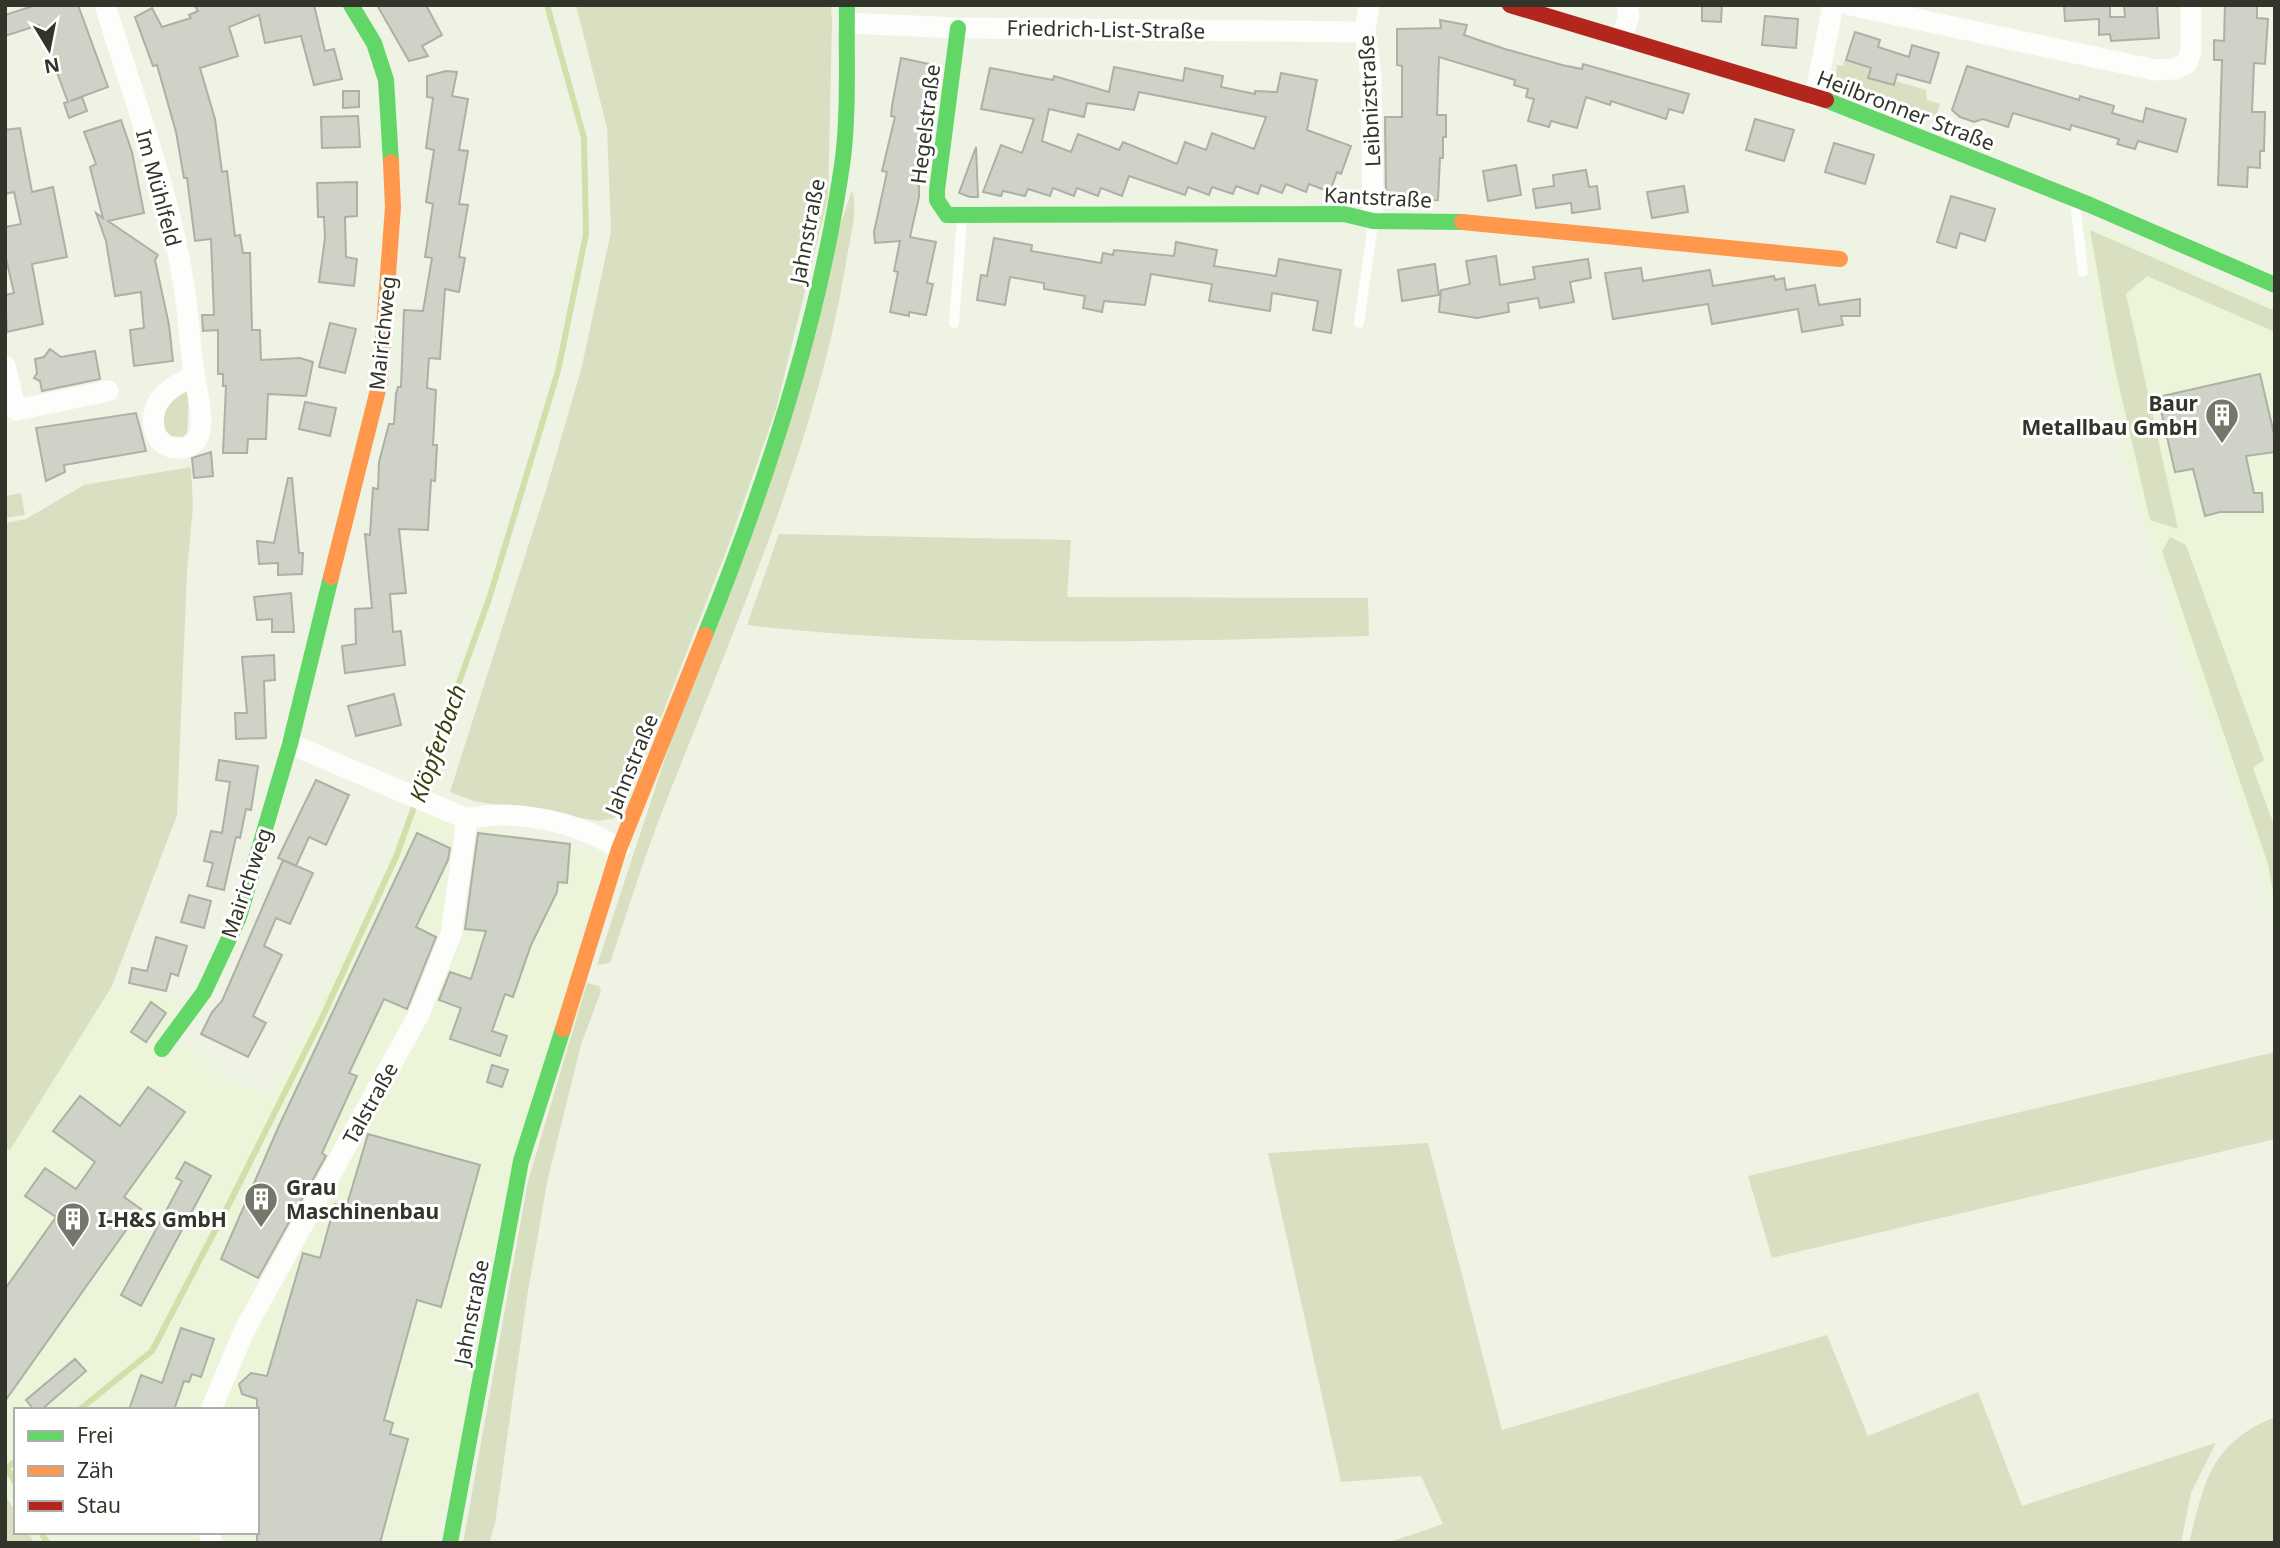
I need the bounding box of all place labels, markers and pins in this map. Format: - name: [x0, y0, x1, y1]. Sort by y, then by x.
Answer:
- place label: Baur Metallbau GmbH: [2021, 389, 2199, 441]
- building icon: Baur Metallbau GmbH: [2203, 396, 2241, 445]
- place label: Grau Maschinenbau: [286, 1173, 439, 1225]
- building icon: Grau Maschinenbau: [242, 1180, 280, 1229]
- building icon: I-H&S GmbH: [54, 1200, 92, 1249]
- place label: I-H&S GmbH: [98, 1205, 227, 1233]

